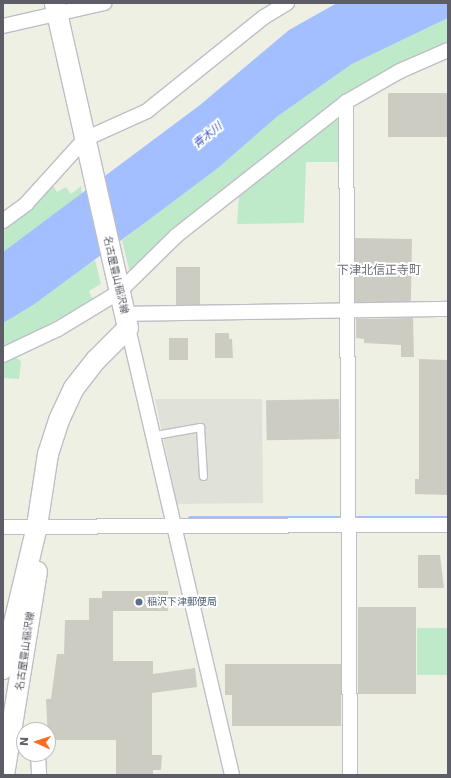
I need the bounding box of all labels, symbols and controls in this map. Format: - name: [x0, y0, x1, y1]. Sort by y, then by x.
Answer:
- water label: 青木川: [191, 120, 225, 152]
- street label: 名古屋豊山稲沢線: [101, 235, 131, 315]
- district label: 下津北信正寺町: [337, 264, 421, 278]
- place label: 稲沢下津郵便局: [147, 596, 217, 608]
- marker: 稲沢下津郵便局: [134, 597, 144, 607]
- street label: 名古屋豊山稲沢線: [13, 611, 37, 691]
- north arrow: [16, 722, 56, 762]
- text: N: [18, 736, 31, 746]

